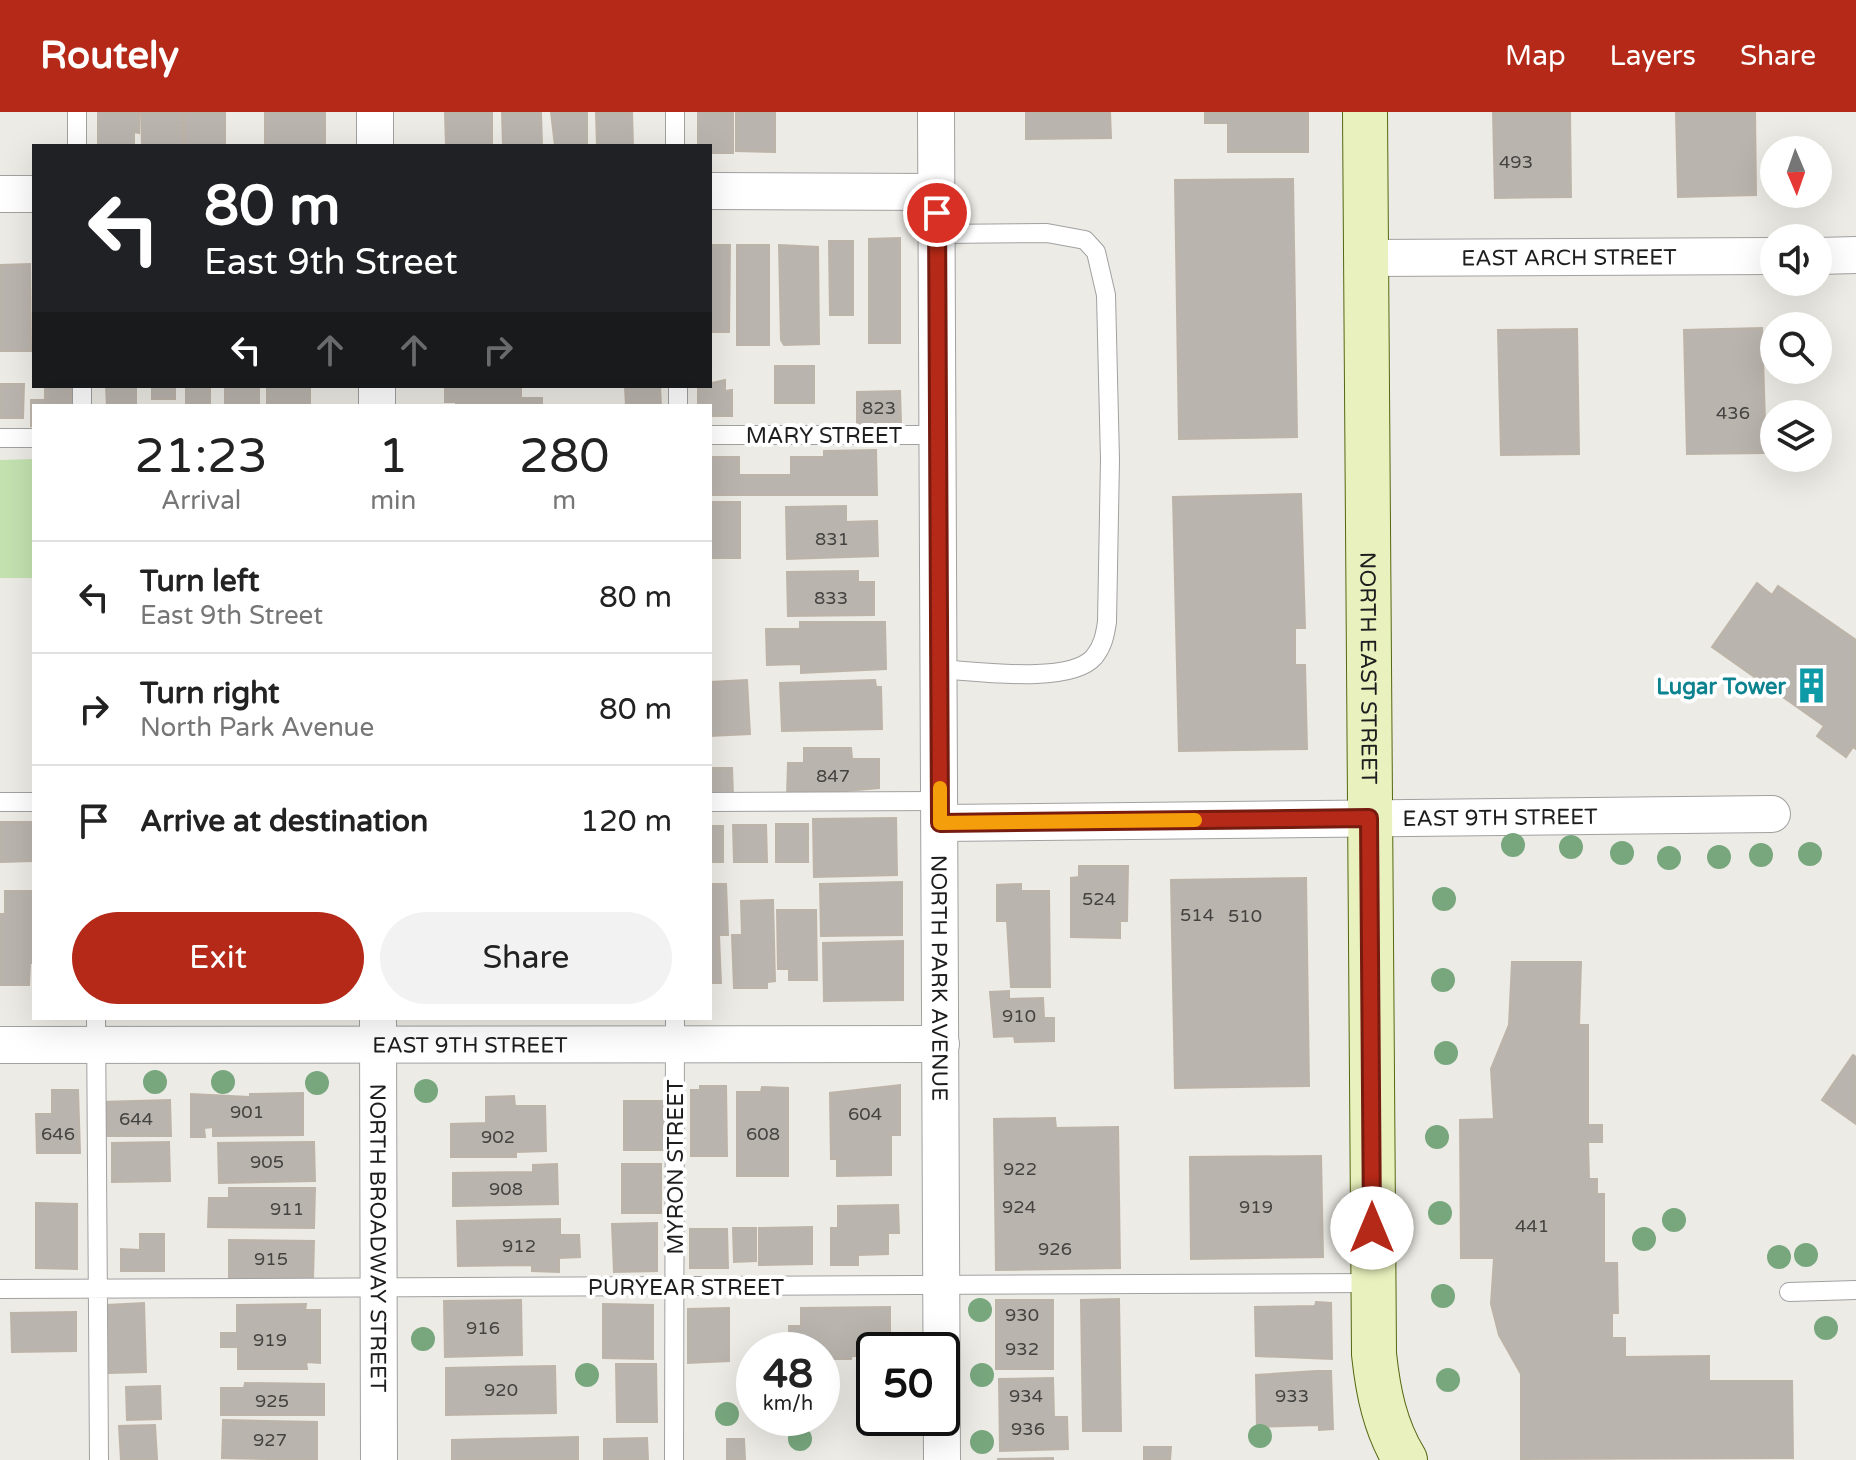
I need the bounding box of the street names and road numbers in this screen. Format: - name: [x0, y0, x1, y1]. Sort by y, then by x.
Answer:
- street label: EAST ARCH STREET: [1461, 244, 1677, 272]
- street label: MARY STREET: [746, 423, 903, 449]
- street label: NORTH EAST STREET: [1354, 552, 1382, 785]
- street label: EAST 9TH STREET: [1402, 804, 1598, 832]
- street label: NORTH PARK AVENUE: [925, 855, 952, 1101]
- street label: EAST 9TH STREET: [372, 1032, 568, 1059]
- street label: MYRON STREET: [663, 1079, 689, 1255]
- street label: NORTH BROADWAY STREET: [364, 1084, 391, 1393]
- street label: PURYEAR STREET: [588, 1275, 785, 1301]

